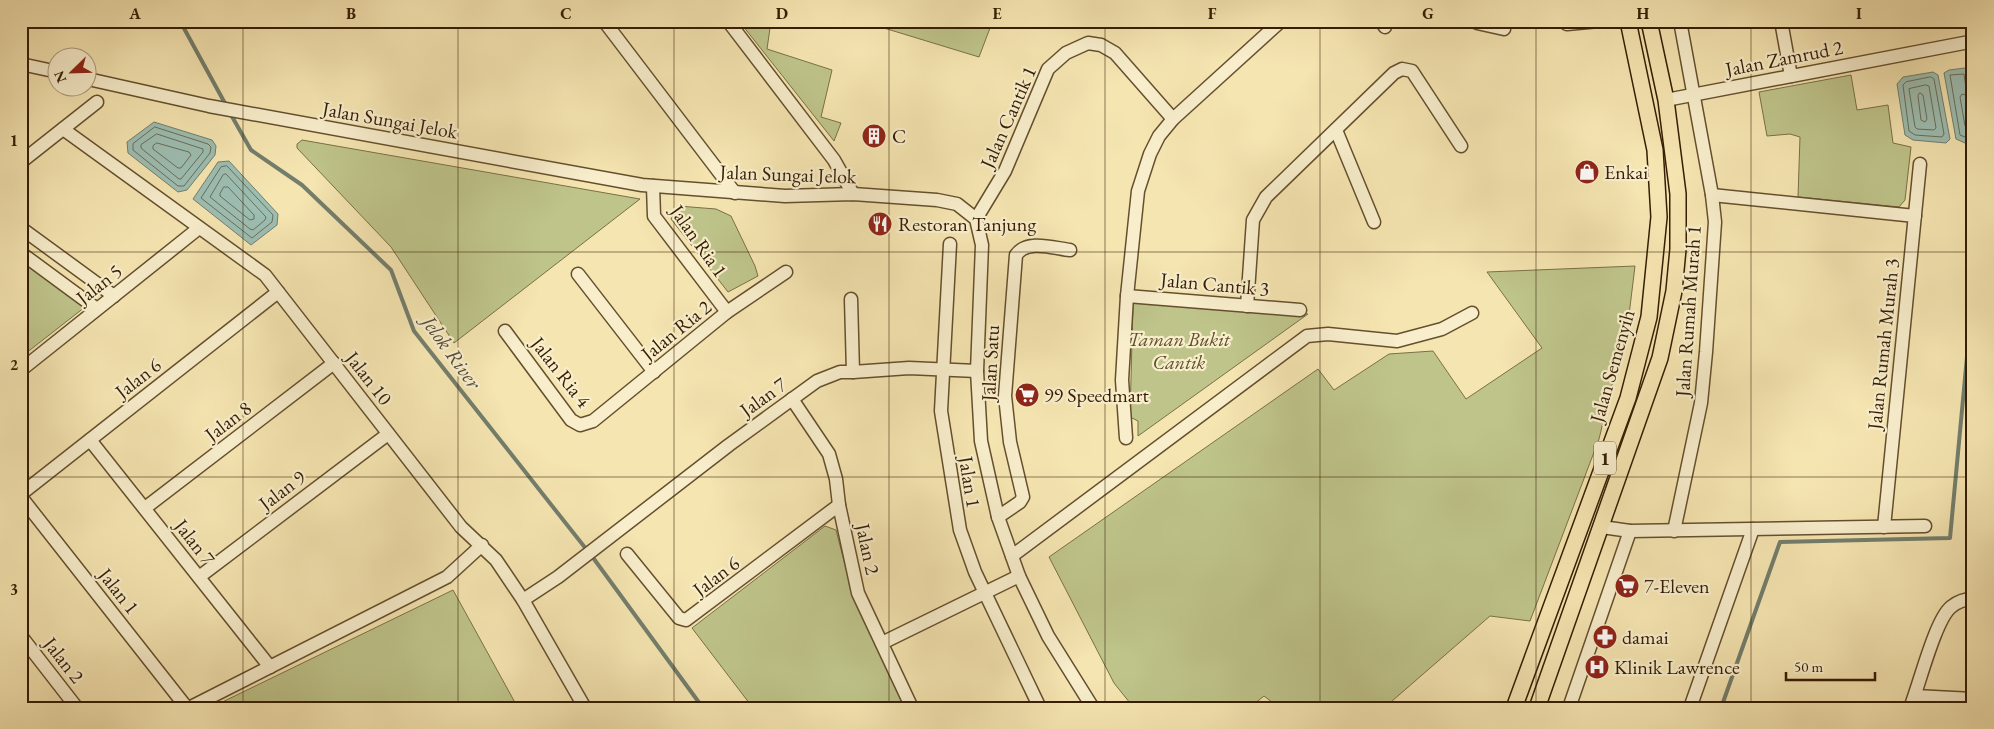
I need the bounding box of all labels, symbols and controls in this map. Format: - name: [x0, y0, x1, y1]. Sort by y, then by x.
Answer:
- text: A: [128, 3, 141, 24]
- text: B: [346, 3, 356, 24]
- text: C: [560, 3, 572, 24]
- text: D: [776, 3, 788, 24]
- text: E: [992, 3, 1002, 24]
- text: F: [1208, 3, 1217, 24]
- text: G: [1422, 3, 1434, 24]
- text: H: [1637, 3, 1650, 24]
- text: I: [1856, 3, 1862, 24]
- street label: Jalan Zamrud 2: [1721, 34, 1845, 82]
- north arrow: [48, 48, 98, 98]
- street label: Jalan Cantik 1: [973, 62, 1042, 174]
- text: N: [49, 68, 71, 86]
- street label: Jalan Sungai Jelok: [319, 95, 460, 145]
- building icon: C: [861, 123, 887, 149]
- place label: C: [892, 123, 906, 149]
- text: 1: [10, 130, 18, 151]
- street label: Jalan Sungai Jelok: [717, 159, 857, 189]
- shop icon: Enkai: [1574, 159, 1600, 185]
- place label: Enkai: [1604, 159, 1648, 185]
- street label: Jalan Ria 1: [663, 198, 733, 282]
- restaurant icon: Restoran Tanjung: [867, 211, 893, 237]
- place label: Restoran Tanjung: [898, 211, 1036, 237]
- street label: Jalan Rumah Murah 1: [1669, 224, 1707, 400]
- street label: Jalan Rumah Murah 3: [1861, 257, 1905, 433]
- street label: Jalan 5: [69, 258, 127, 311]
- street label: Jalan Cantik 3: [1158, 266, 1270, 302]
- street label: Jalan Ria 2: [634, 294, 717, 367]
- water label: Jelok River: [414, 307, 488, 395]
- street label: Jalan Semenyih: [1583, 307, 1641, 427]
- street label: Jalan Satu: [975, 324, 1005, 404]
- park label: Taman Bukit Cantik: [1128, 326, 1231, 375]
- street label: Jalan Ria 4: [524, 330, 597, 413]
- street label: Jalan 10: [339, 344, 398, 410]
- street label: Jalan 6: [108, 352, 167, 405]
- text: 2: [10, 354, 19, 375]
- street label: Jalan 7: [733, 371, 792, 424]
- supermarket icon: 99 Speedmart: [1014, 382, 1040, 408]
- place label: 99 Speedmart: [1044, 382, 1149, 408]
- street label: Jalan 8: [198, 395, 256, 448]
- road number: 1: [1594, 442, 1616, 474]
- street label: Jalan 1: [953, 452, 987, 510]
- street label: Jalan 9: [252, 464, 311, 517]
- street label: Jalan 7: [168, 512, 221, 571]
- street label: Jalan 2: [849, 519, 886, 577]
- street label: Jalan 6: [686, 550, 745, 603]
- street label: Jalan 1: [92, 561, 145, 619]
- supermarket icon: 7-Eleven: [1614, 573, 1640, 599]
- place label: 7-Eleven: [1644, 573, 1710, 599]
- text: 3: [10, 579, 18, 600]
- pharmacy icon: damai: [1592, 624, 1618, 650]
- place label: damai: [1622, 624, 1669, 650]
- street label: Jalan 2: [37, 630, 90, 689]
- scale bar: [1786, 649, 1875, 681]
- hospital icon: Klinik Lawrence: [1584, 654, 1610, 680]
- place label: Klinik Lawrence: [1614, 654, 1740, 680]
- text: 50 m: [1794, 657, 1823, 676]

